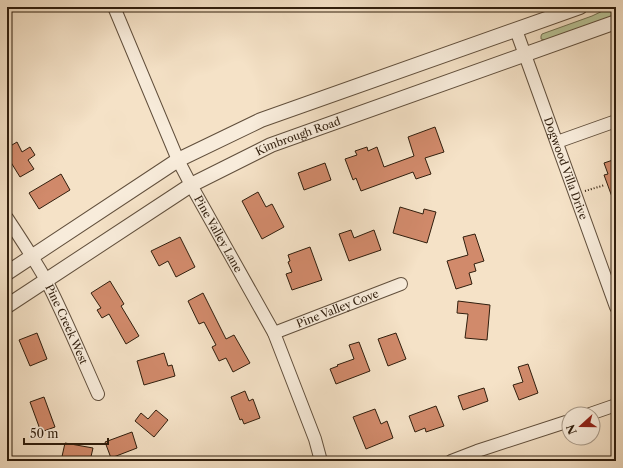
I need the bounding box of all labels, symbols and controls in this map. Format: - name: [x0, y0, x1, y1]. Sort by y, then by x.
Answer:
- street label: Kimbrough Road: [253, 114, 343, 159]
- street label: Dogwood Villa Drive: [541, 115, 591, 221]
- street label: Pine Valley Lane: [191, 193, 246, 275]
- street label: Pine Creek West: [42, 282, 91, 366]
- street label: Pine Valley Cove: [294, 286, 381, 331]
- north arrow: [561, 406, 601, 446]
- scale bar: [24, 420, 108, 446]
- text: N: [563, 422, 580, 437]
- text: 50 m: [30, 426, 59, 441]

